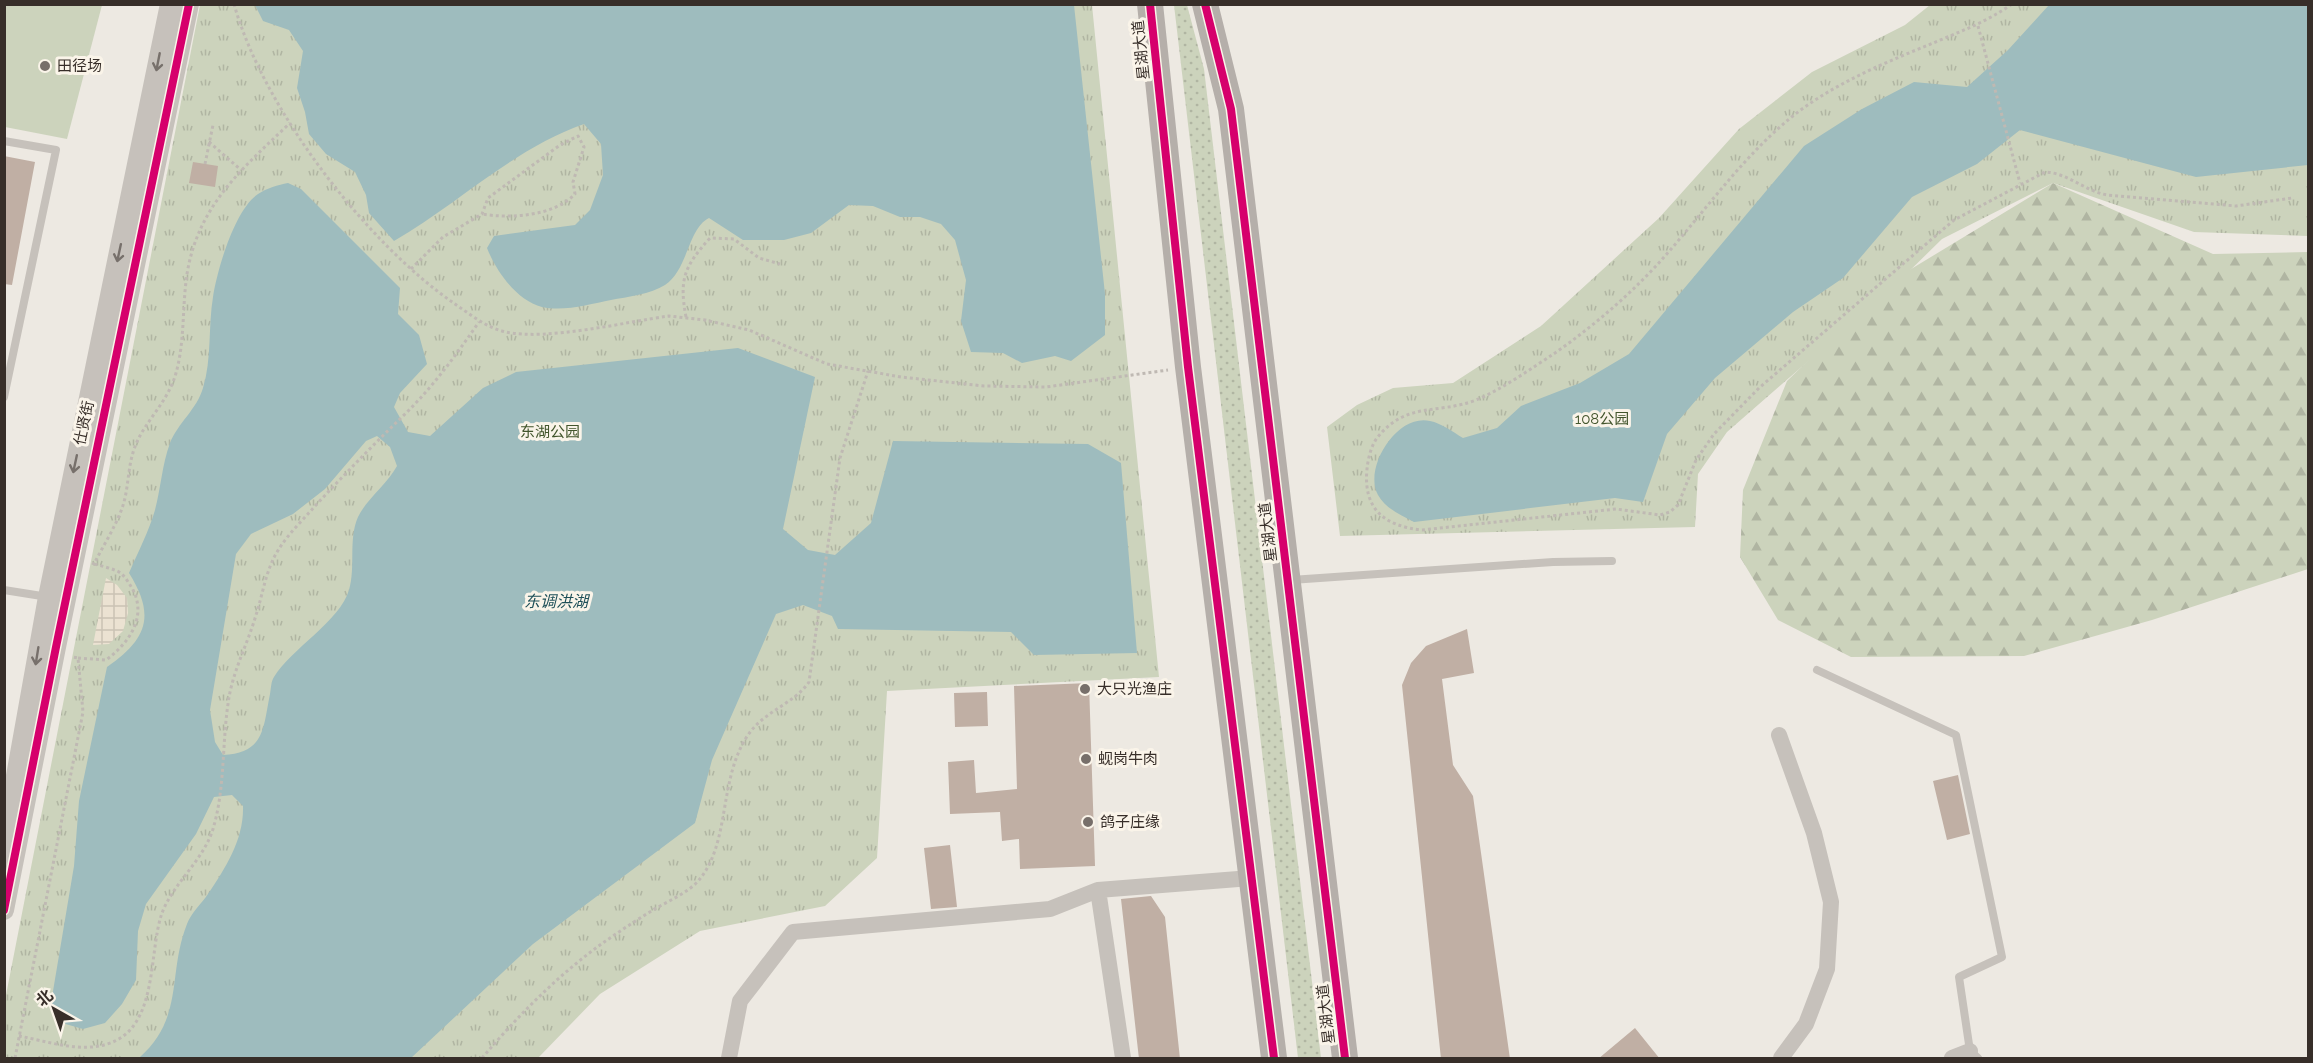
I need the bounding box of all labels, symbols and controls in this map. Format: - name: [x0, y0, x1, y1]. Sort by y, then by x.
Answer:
- street label: 星湖大道: [1129, 19, 1153, 81]
- one-way arrow: [152, 52, 163, 71]
- place label: 田径场: [57, 57, 102, 75]
- marker: 田径场: [38, 59, 52, 73]
- one-way arrow: [113, 243, 125, 262]
- street label: 仕贤街: [71, 399, 97, 447]
- park label: 108公园: [1575, 410, 1629, 428]
- park label: 东湖公园: [520, 423, 580, 441]
- one-way arrow: [69, 455, 81, 474]
- street label: 星湖大道: [1255, 501, 1281, 563]
- water label: 东调洪湖: [524, 592, 591, 611]
- one-way arrow: [31, 645, 42, 665]
- place label: 大只光渔庄: [1097, 680, 1172, 698]
- marker: 大只光渔庄: [1078, 682, 1092, 696]
- place label: 蚬岗牛肉: [1098, 750, 1158, 768]
- marker: 蚬岗牛肉: [1079, 752, 1093, 766]
- place label: 鸽子庄缘: [1100, 813, 1160, 831]
- marker: 鸽子庄缘: [1081, 815, 1095, 829]
- north arrow: [24, 979, 84, 1039]
- street label: 星湖大道: [1313, 983, 1339, 1045]
- text: 北: [32, 985, 57, 1010]

